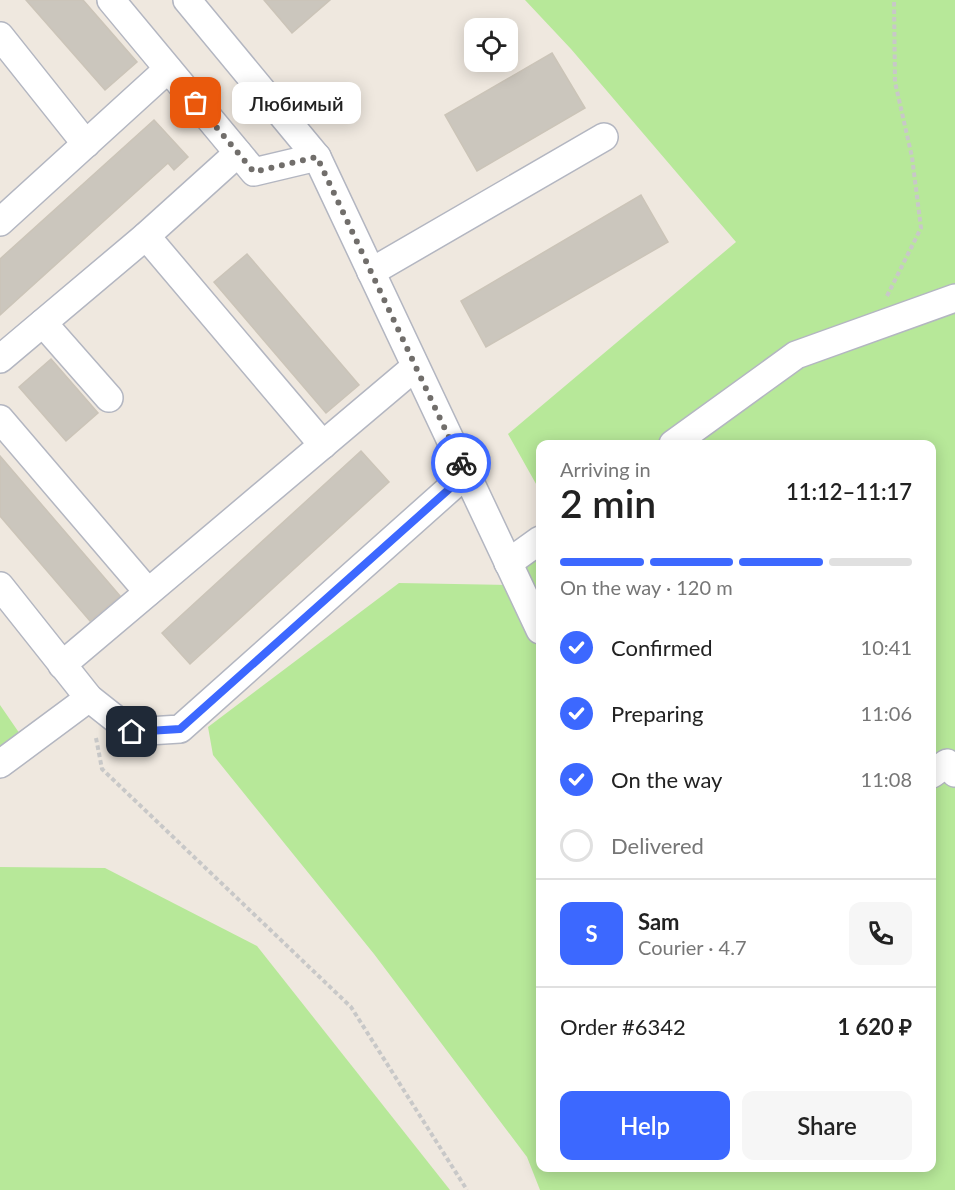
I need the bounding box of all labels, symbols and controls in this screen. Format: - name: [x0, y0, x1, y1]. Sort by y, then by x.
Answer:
- map controls: [464, 18, 518, 72]
- button: locate: [464, 18, 518, 72]
- pin: [170, 77, 221, 128]
- callout: Любимый: [232, 82, 361, 124]
- icon: bag: [179, 86, 212, 119]
- text: Любимый: [249, 91, 344, 115]
- courier: [431, 433, 491, 493]
- icon: bike: [445, 447, 478, 480]
- text: Arriving in: [560, 457, 651, 481]
- text: 11:12–11:17: [786, 478, 912, 505]
- text: 2 min: [560, 480, 656, 526]
- text: On the way · 120 m: [560, 575, 733, 599]
- icon: check: [560, 631, 593, 664]
- text: Confirmed: [611, 634, 713, 661]
- text: 10:41: [861, 635, 912, 659]
- icon: check: [560, 697, 593, 730]
- text: Preparing: [611, 700, 703, 727]
- text: 11:06: [861, 701, 912, 725]
- pin: [106, 706, 157, 757]
- icon: home: [115, 715, 148, 748]
- icon: check: [560, 763, 593, 796]
- text: On the way: [611, 766, 722, 793]
- text: 11:08: [861, 767, 912, 791]
- text: Delivered: [611, 832, 704, 859]
- button: phone: [849, 902, 912, 965]
- text: Sam: [638, 908, 680, 935]
- text: S: [585, 920, 598, 947]
- text: Courier · 4.7: [638, 935, 747, 959]
- text: Order #6342: [560, 1013, 686, 1040]
- text: 1 620 ₽: [837, 1013, 912, 1040]
- button: Help: [560, 1091, 730, 1160]
- button: Share: [742, 1091, 912, 1160]

